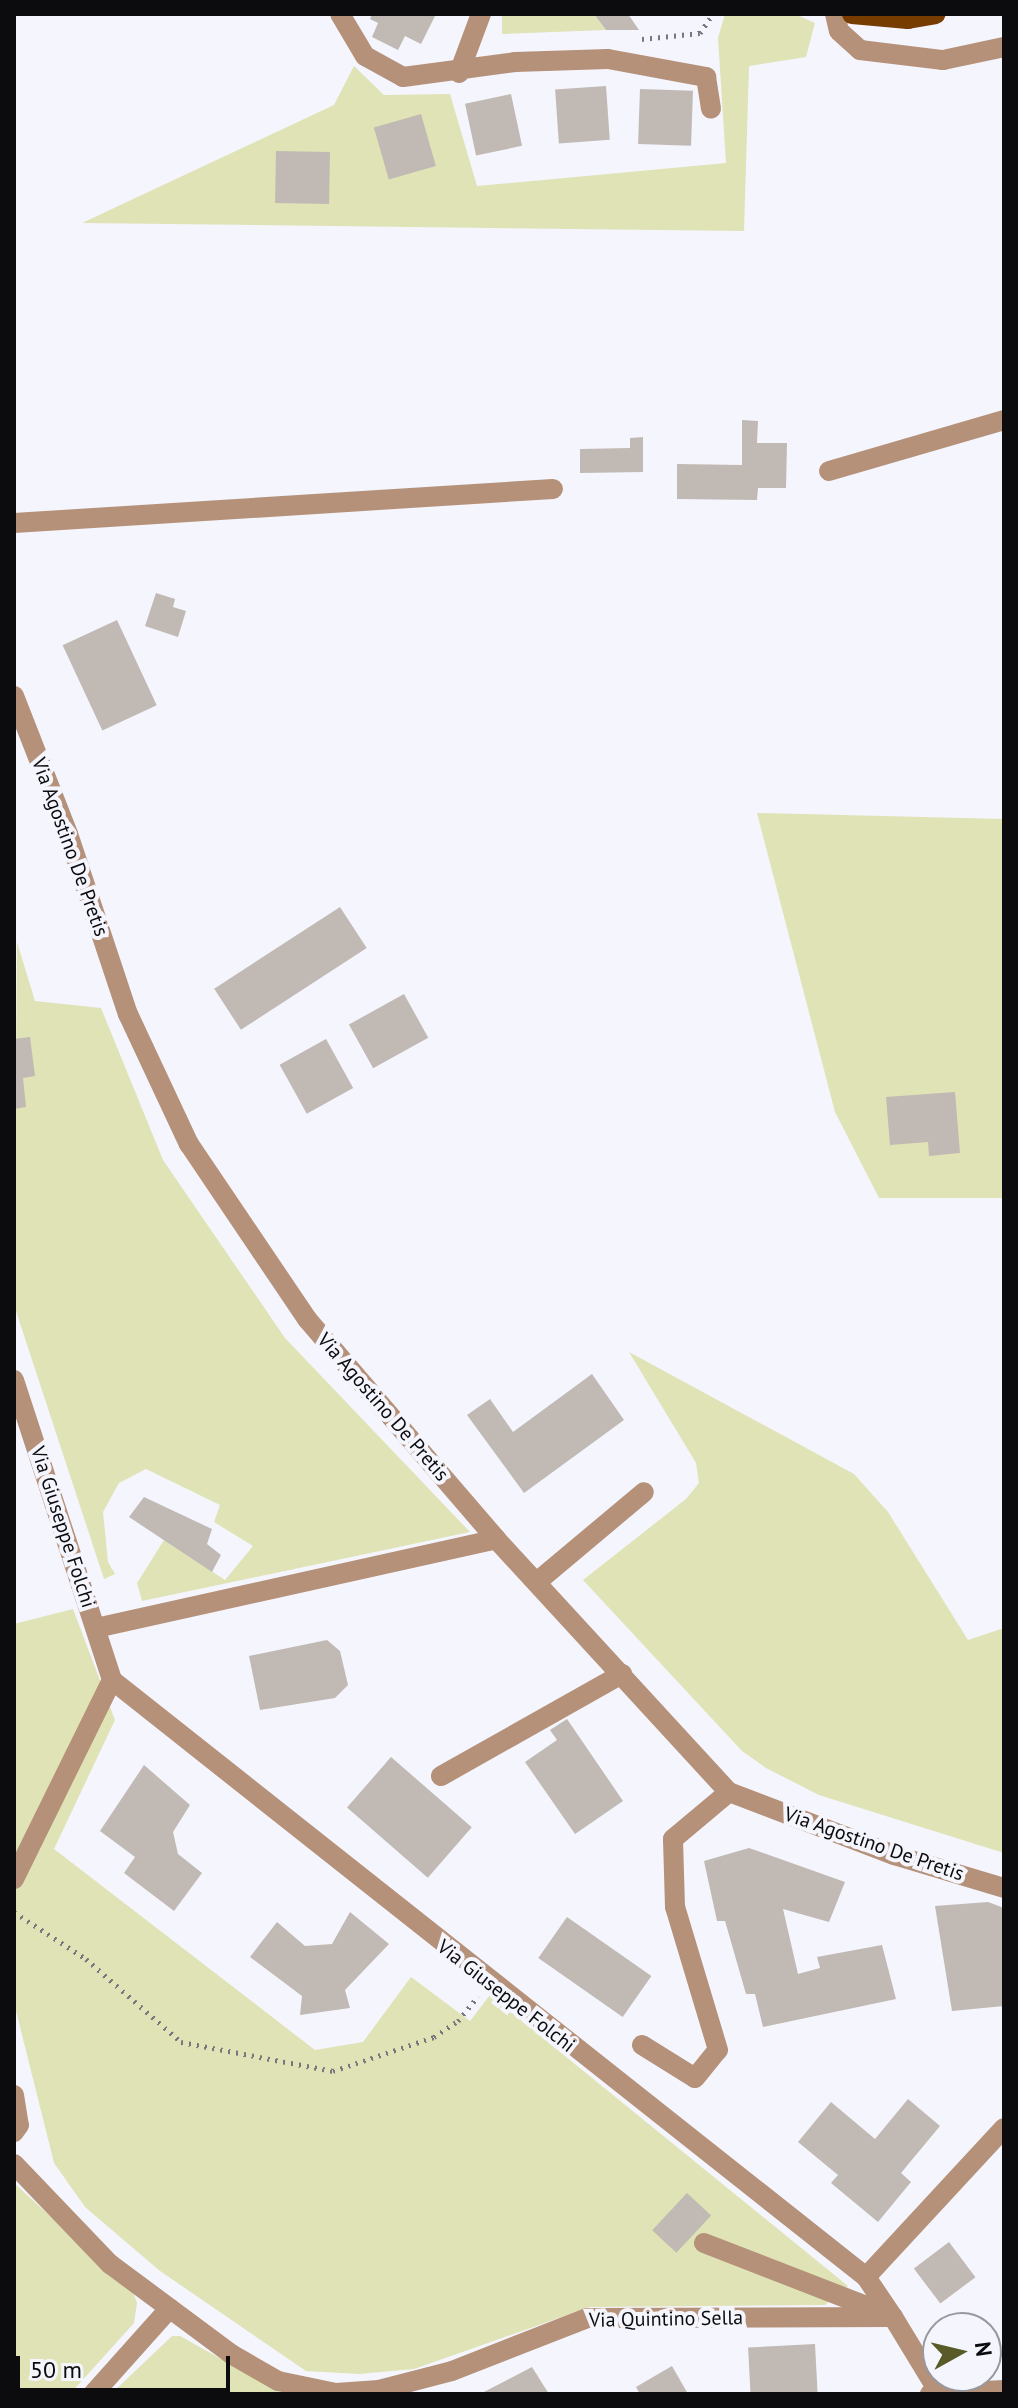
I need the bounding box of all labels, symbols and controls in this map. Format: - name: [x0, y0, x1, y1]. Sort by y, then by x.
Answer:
- street label: Via Agostino De Pretis: [26, 754, 114, 940]
- street label: Via Agostino De Pretis: [312, 1328, 454, 1486]
- street label: Via Giuseppe Folchi: [26, 1443, 100, 1611]
- street label: Via Agostino De Pretis: [781, 1802, 967, 1886]
- street label: Via Giuseppe Folchi: [432, 1935, 580, 2057]
- street label: Via Quintino Sella: [589, 2306, 743, 2332]
- north arrow: [922, 2312, 1002, 2392]
- scale bar: [20, 2340, 234, 2390]
- text: N: [969, 2340, 999, 2358]
- text: 50 m: [30, 2354, 82, 2385]

